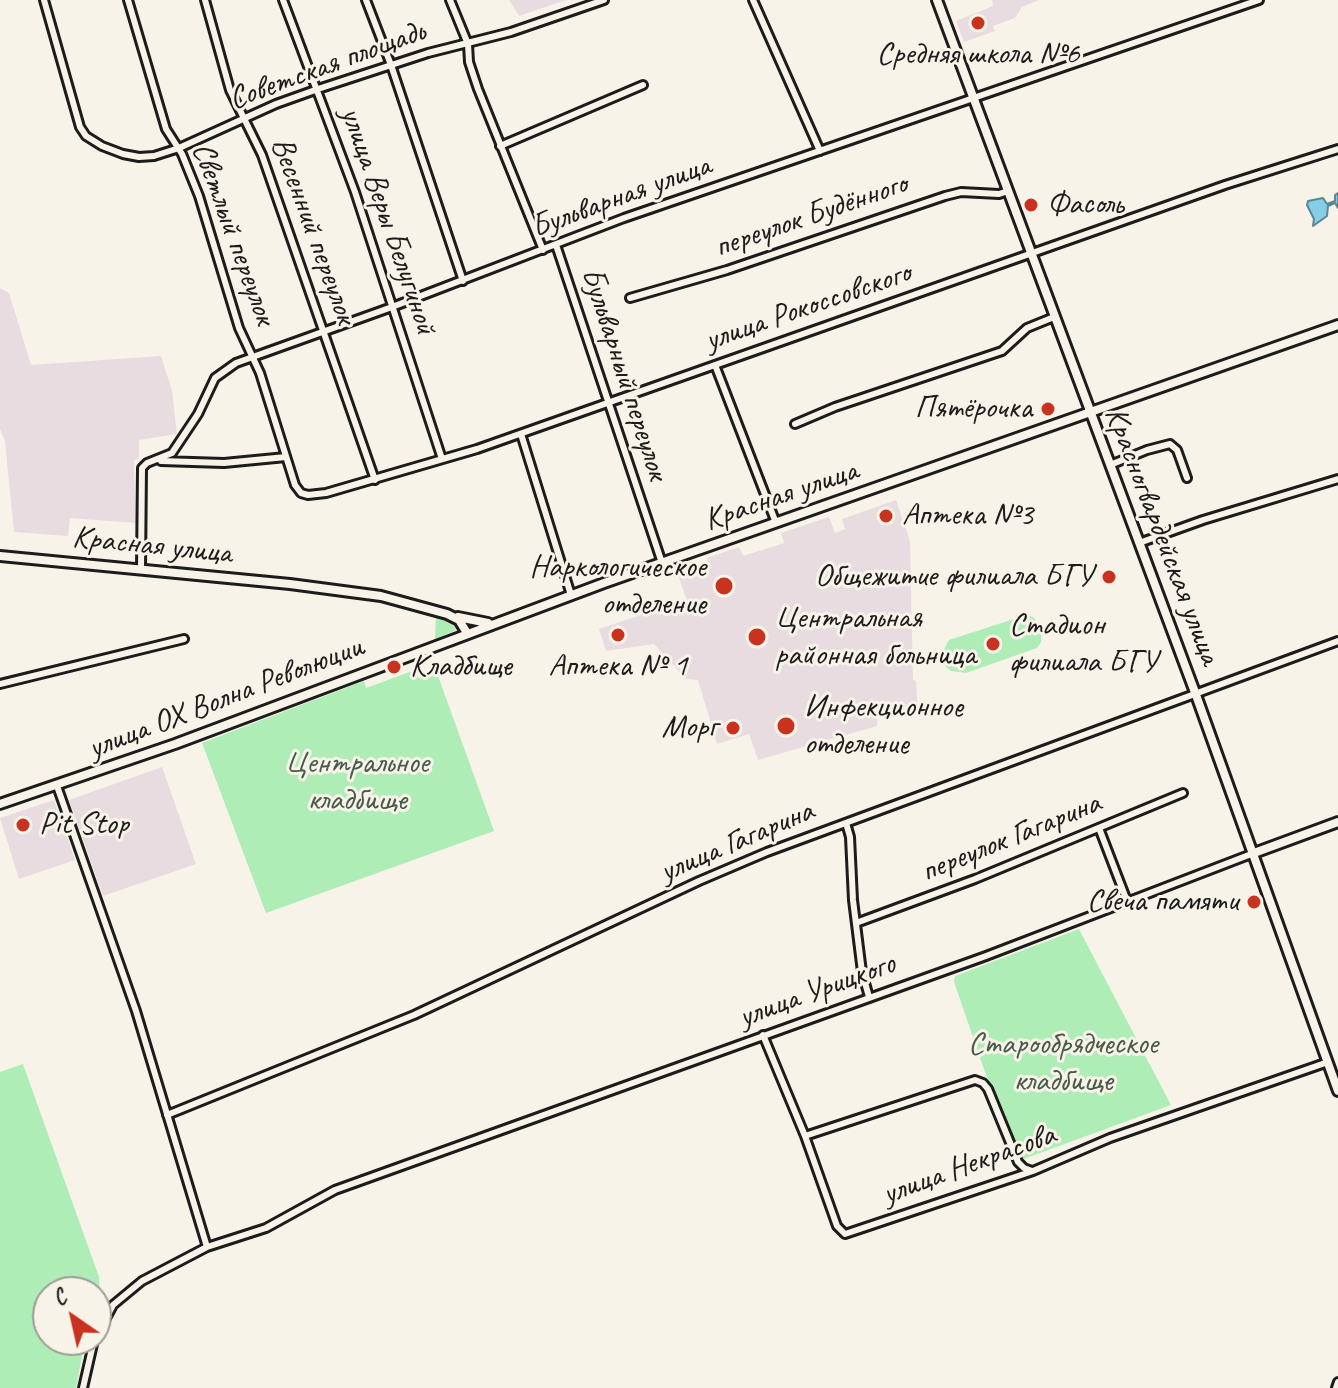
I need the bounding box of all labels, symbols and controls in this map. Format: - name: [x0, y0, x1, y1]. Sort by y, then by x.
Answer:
- street label: Советская площадь: [224, 13, 430, 119]
- marker: Средняя школа №6: [969, 14, 987, 32]
- place label: Средняя школа №6: [877, 36, 1079, 74]
- street label: улица Веры Белугиной: [331, 102, 445, 340]
- street label: Весенний переулок: [261, 132, 365, 330]
- street label: Светлый переулок: [182, 138, 284, 330]
- street label: Бульварная улица: [526, 147, 716, 247]
- street label: переулок Будённого: [710, 165, 912, 267]
- place label: Фасоль: [1047, 186, 1123, 224]
- marker: Фасоль: [1022, 196, 1040, 214]
- street label: улица Рокоссовского: [700, 254, 916, 360]
- street label: Бульварный переулок: [572, 263, 676, 485]
- place label: Пятёрочка: [915, 390, 1032, 428]
- marker: Пятёрочка: [1039, 400, 1057, 418]
- street label: Красногвардейская улица: [1095, 402, 1229, 670]
- street label: Красная улица: [699, 452, 863, 540]
- place label: Аптека №3: [902, 497, 1033, 535]
- marker: Аптека №3: [877, 507, 895, 525]
- street label: Красная улица: [71, 519, 233, 573]
- place label: Наркологическое отделение: [530, 549, 706, 624]
- place label: Общежитие филиала БГУ: [815, 558, 1093, 596]
- marker: Общежитие филиала БГУ: [1100, 568, 1118, 586]
- marker: Наркологическое отделение: [713, 575, 735, 597]
- place label: Центральная районная больница: [775, 600, 976, 675]
- place label: Стадион филиала БГУ: [1009, 607, 1157, 682]
- marker: Аптека № 1: [609, 626, 627, 644]
- marker: Центральная районная больница: [746, 626, 768, 648]
- street label: улица ОХ Волна Революции: [83, 628, 369, 768]
- marker: Стадион филиала БГУ: [984, 635, 1002, 653]
- place label: Кладбище: [410, 648, 512, 686]
- place label: Аптека № 1: [549, 648, 687, 686]
- marker: Кладбище: [385, 658, 403, 676]
- place label: Инфекционное отделение: [804, 689, 963, 764]
- place label: Морг: [662, 709, 717, 747]
- marker: Инфекционное отделение: [775, 715, 797, 737]
- marker: Морг: [724, 719, 742, 737]
- park label: Центральное кладбище: [285, 745, 429, 820]
- street label: переулок Гагарина: [915, 784, 1107, 892]
- street label: улица Гагарина: [654, 792, 820, 892]
- place label: Pit Stop: [39, 806, 129, 844]
- marker: Pit Stop: [14, 816, 32, 834]
- place label: Свеча памяти: [1087, 883, 1238, 921]
- marker: Свеча памяти: [1245, 893, 1263, 911]
- street label: улица Урицкого: [734, 945, 900, 1037]
- park label: Старообрядческое кладбище: [968, 1026, 1158, 1101]
- street label: улица Некрасова: [877, 1116, 1061, 1214]
- north arrow: [32, 1276, 112, 1356]
- text: С: [47, 1283, 72, 1312]

